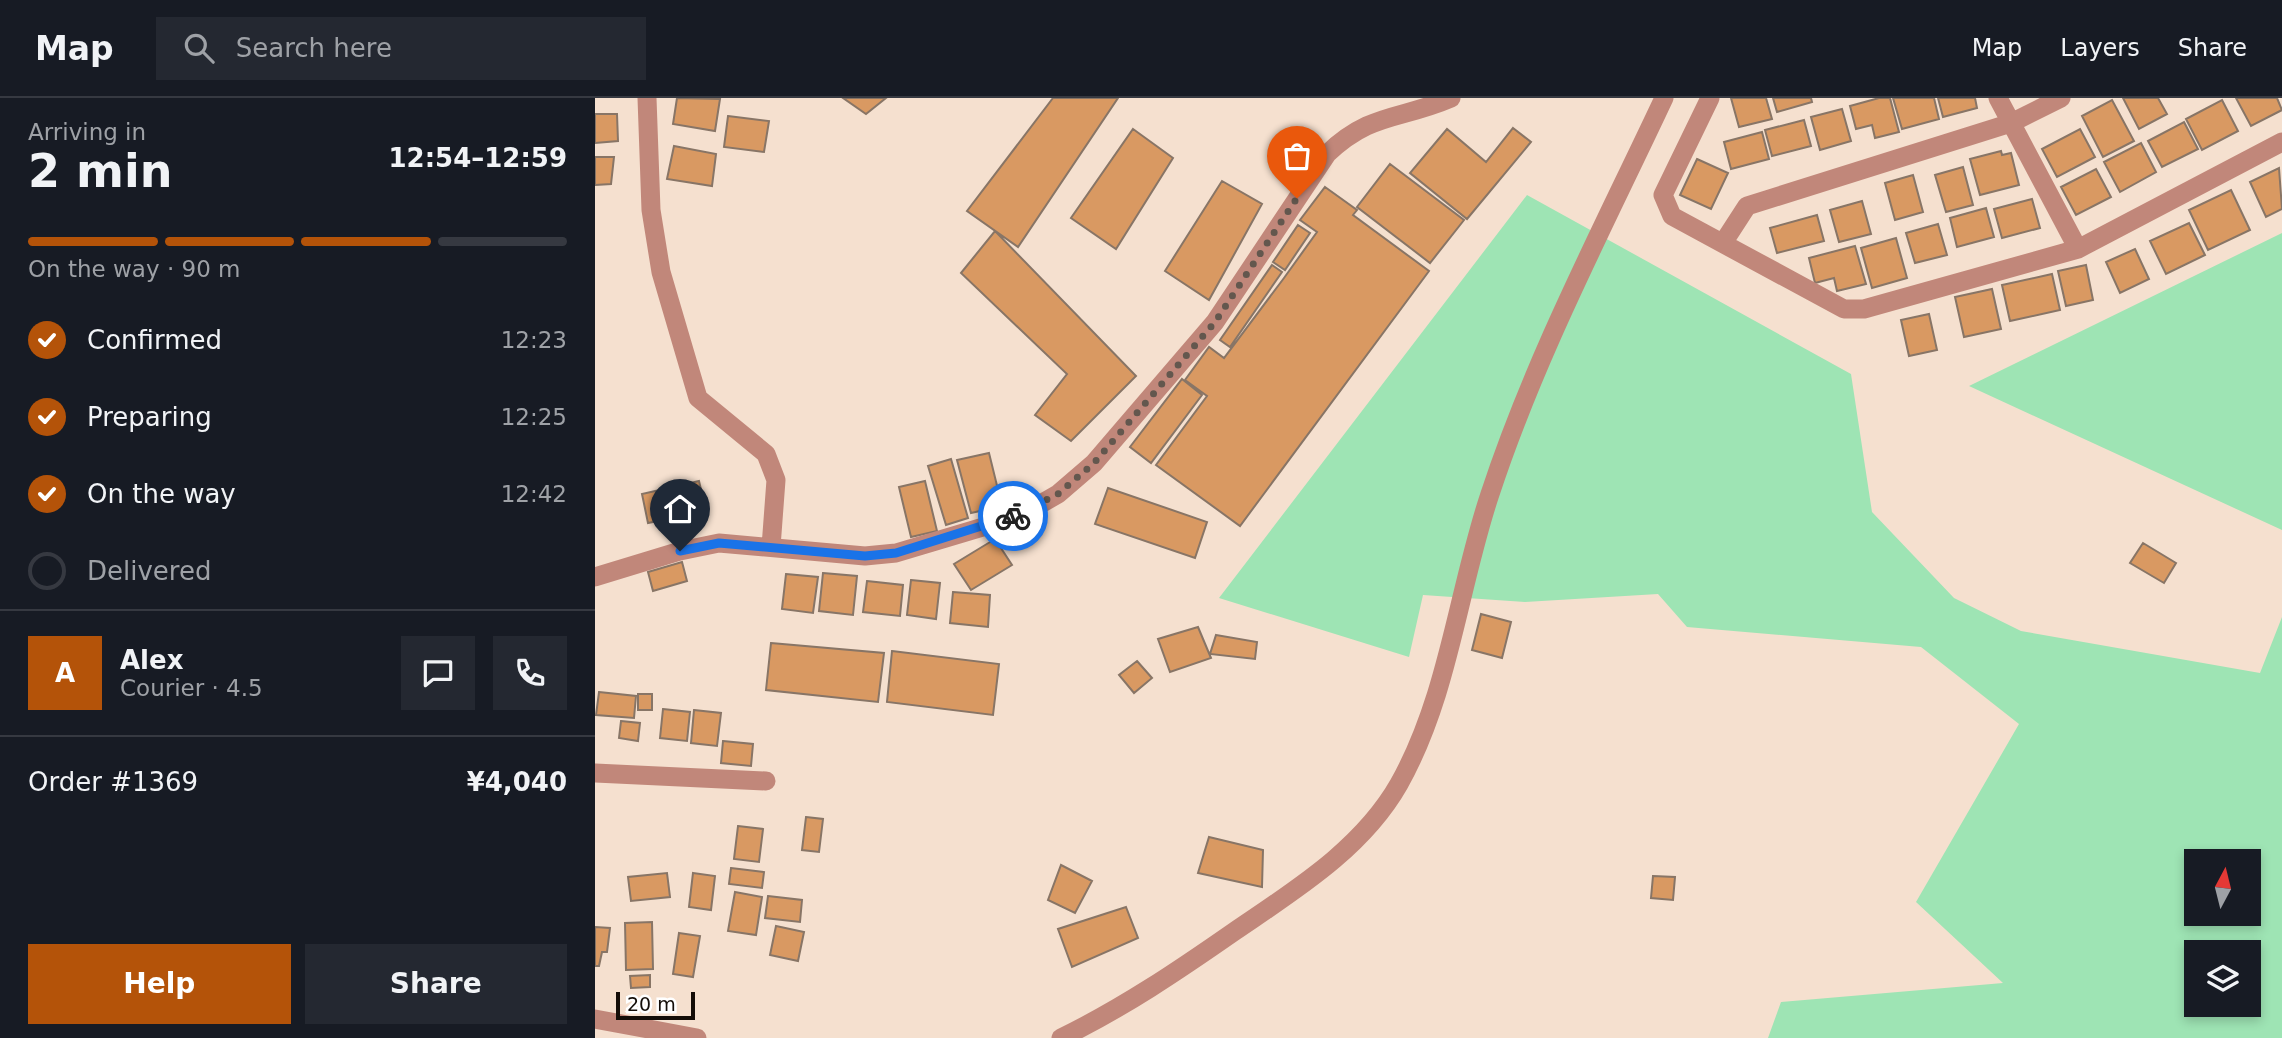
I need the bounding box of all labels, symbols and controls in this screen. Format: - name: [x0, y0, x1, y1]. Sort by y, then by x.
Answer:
- search box: [156, 17, 646, 80]
- text: Map: [35, 29, 114, 68]
- icon: search: [180, 29, 218, 67]
- text: Search here: [236, 33, 392, 63]
- text: Map: [1972, 34, 2022, 62]
- text: Layers: [2060, 34, 2140, 62]
- text: Share: [2178, 34, 2247, 62]
- text: Arriving in: [28, 119, 146, 145]
- pin: [1267, 126, 1327, 198]
- icon: bag: [1278, 137, 1316, 175]
- text: 12:54–12:59: [388, 143, 567, 173]
- text: 2 min: [28, 144, 172, 198]
- text: On the way · 90 m: [28, 256, 240, 282]
- icon: check: [28, 321, 66, 359]
- text: Confirmed: [87, 325, 222, 355]
- text: 12:23: [501, 327, 567, 353]
- icon: check: [28, 398, 66, 436]
- text: Preparing: [87, 402, 212, 432]
- text: 12:25: [501, 404, 567, 430]
- icon: check: [28, 475, 66, 513]
- text: On the way: [87, 479, 236, 509]
- pin: [650, 479, 710, 551]
- text: 12:42: [501, 481, 567, 507]
- courier: [978, 481, 1048, 551]
- icon: home: [661, 490, 699, 528]
- icon: bike: [994, 497, 1032, 535]
- text: Delivered: [87, 556, 211, 586]
- button: chat: [401, 636, 475, 710]
- button: phone: [493, 636, 567, 710]
- text: Alex: [120, 645, 183, 675]
- text: A: [55, 658, 75, 688]
- text: Courier · 4.5: [120, 675, 263, 701]
- text: Order #1369: [28, 767, 198, 797]
- text: ¥4,040: [467, 767, 567, 797]
- north arrow: [2184, 849, 2261, 926]
- map controls: [2184, 849, 2261, 1017]
- button: layers: [2184, 940, 2261, 1017]
- button: Help: [28, 944, 291, 1024]
- button: Share: [305, 944, 567, 1024]
- scale bar: [616, 989, 695, 1021]
- text: 20 m: [627, 993, 676, 1015]

